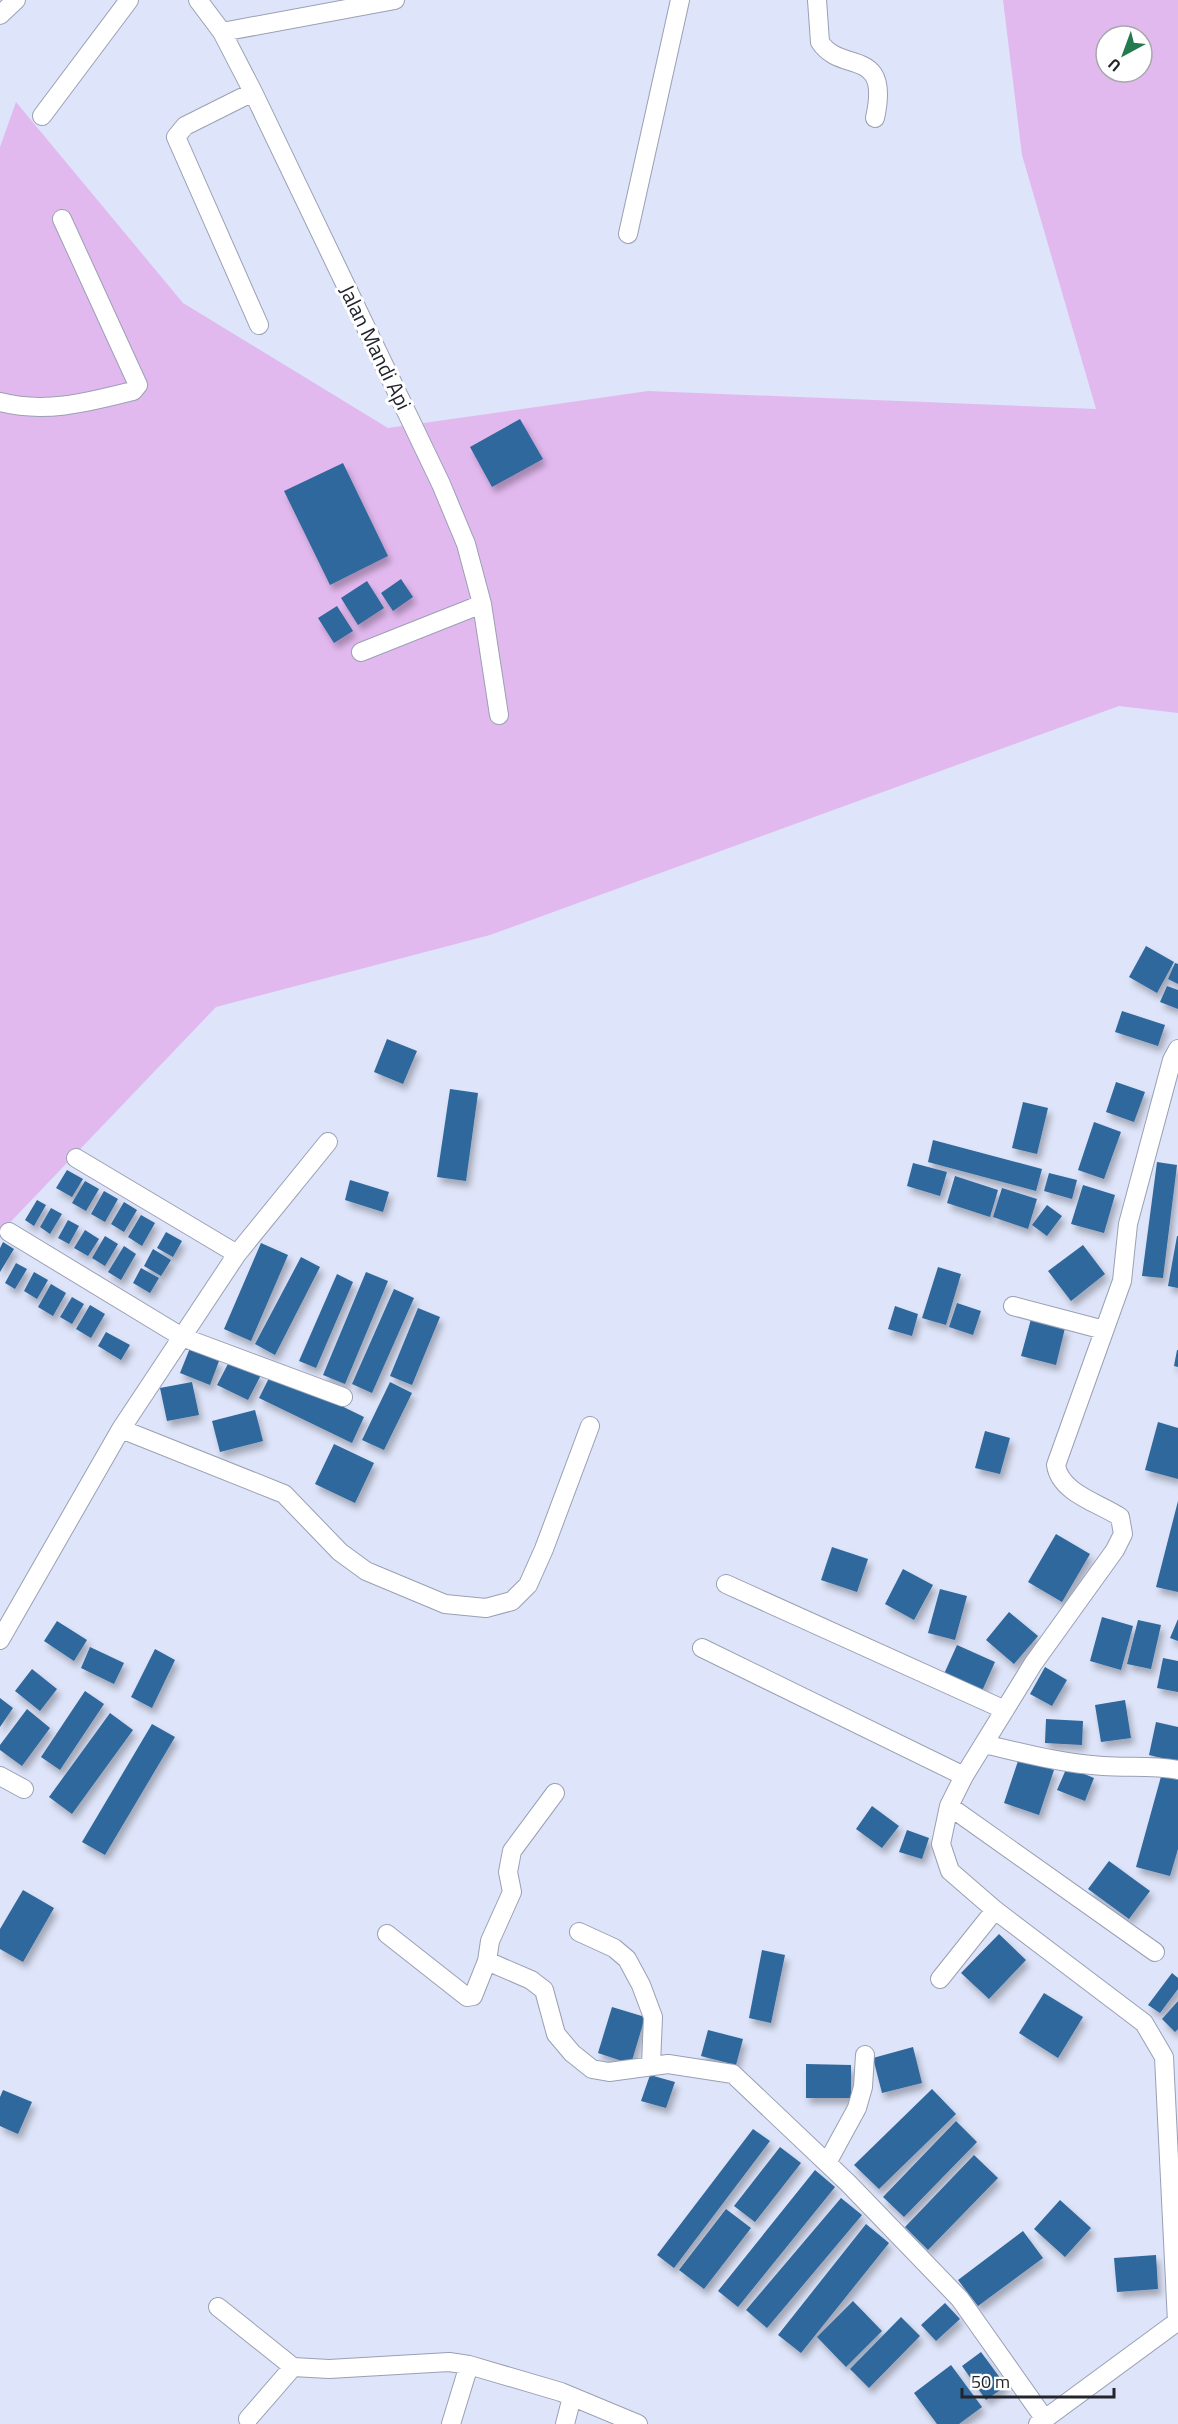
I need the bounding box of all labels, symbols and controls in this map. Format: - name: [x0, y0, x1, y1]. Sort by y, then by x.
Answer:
- north arrow: [1094, 24, 1154, 84]
- text: U: [1102, 53, 1126, 78]
- street label: Jalan Mandi Api: [332, 279, 420, 415]
- scale bar: [962, 2361, 1114, 2399]
- text: 50 m: [971, 2368, 1010, 2395]

